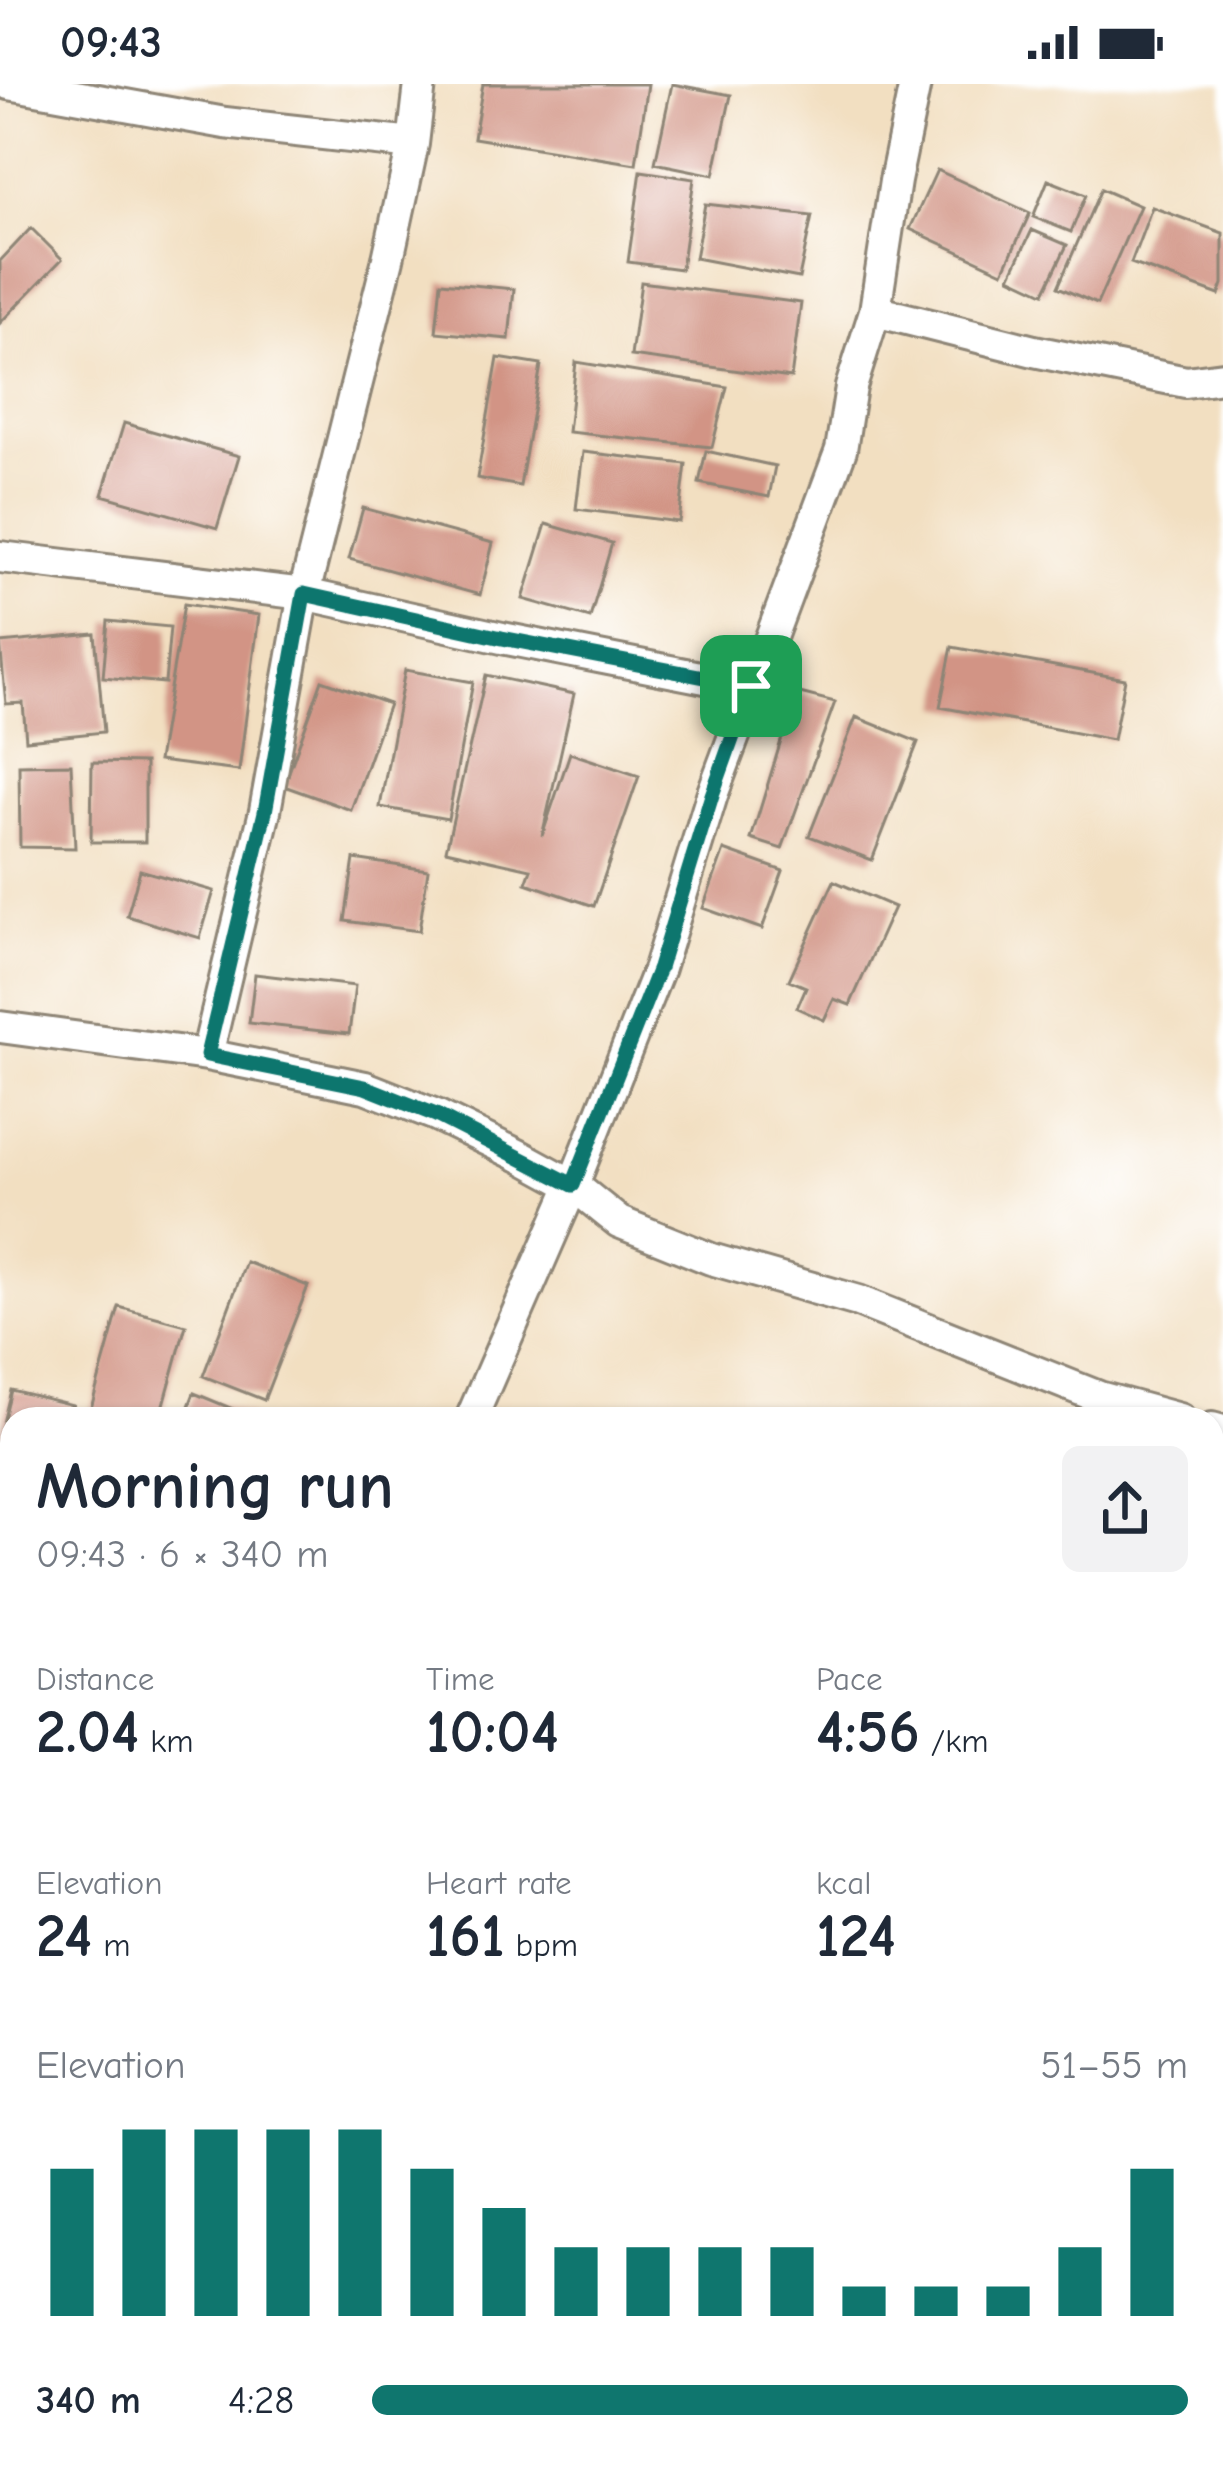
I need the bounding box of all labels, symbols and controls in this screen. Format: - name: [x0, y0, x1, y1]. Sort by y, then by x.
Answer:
- text: 09:43: [60, 16, 162, 68]
- pin: [700, 635, 802, 737]
- icon: arrive: [718, 653, 784, 719]
- button: share: [1062, 1446, 1188, 1572]
- text: Morning run: [36, 1449, 394, 1525]
- text: 09:43 · 6 × 340 m: [36, 1532, 329, 1577]
- text: Distance: [36, 1660, 154, 1698]
- text: Time: [426, 1660, 495, 1698]
- text: Pace: [816, 1660, 883, 1698]
- text: 2.04: [36, 1698, 139, 1767]
- text: 10:04: [426, 1698, 559, 1767]
- text: 4:56: [816, 1698, 920, 1767]
- text: km: [139, 1722, 194, 1760]
- text: /km: [920, 1722, 989, 1760]
- text: Elevation: [36, 1864, 162, 1902]
- text: Heart rate: [426, 1864, 572, 1902]
- text: kcal: [816, 1864, 871, 1902]
- text: 24: [36, 1902, 92, 1971]
- text: 161: [426, 1902, 505, 1971]
- text: 124: [816, 1902, 896, 1971]
- text: m: [92, 1926, 131, 1964]
- text: bpm: [505, 1926, 578, 1964]
- text: Elevation: [36, 2043, 185, 2088]
- text: 51–55 m: [1040, 2043, 1188, 2088]
- text: 340 m: [36, 2378, 141, 2423]
- text: 4:28: [228, 2378, 294, 2423]

